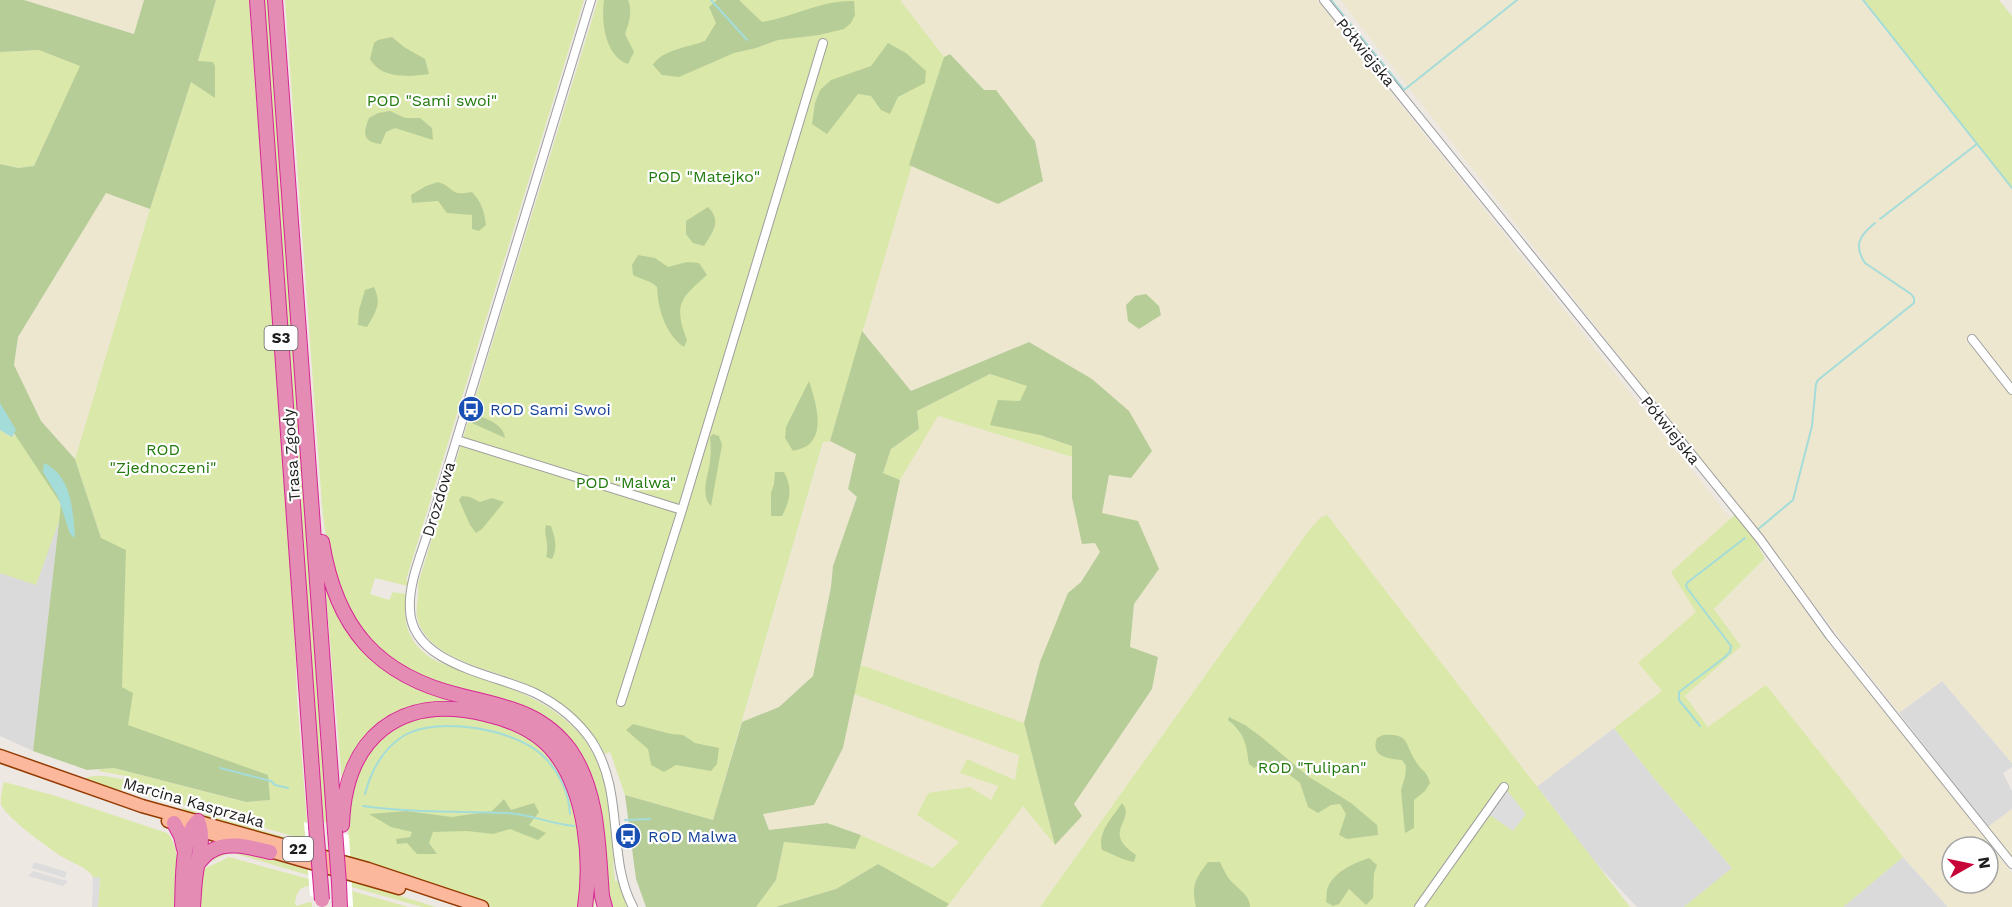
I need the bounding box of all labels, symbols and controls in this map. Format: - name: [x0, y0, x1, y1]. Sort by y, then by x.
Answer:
- street label: Półwiejska: [1332, 14, 1399, 90]
- park label: POD "Sami swoi": [367, 91, 497, 110]
- park label: POD "Matejko": [648, 167, 760, 186]
- road number: S3: [264, 326, 298, 350]
- street label: Półwiejska: [1637, 392, 1704, 468]
- bus stop icon: ROD Sami Swoi: [456, 394, 486, 424]
- place label: ROD Sami Swoi: [490, 400, 611, 419]
- street label: Trasa Zgody: [279, 407, 304, 502]
- park label: ROD "Zjednoczeni": [110, 440, 216, 477]
- street label: Drozdowa: [418, 459, 459, 539]
- park label: POD "Malwa": [576, 473, 676, 492]
- park label: ROD "Tulipan": [1258, 758, 1366, 777]
- street label: Marcina Kasprzaka: [121, 773, 267, 832]
- bus stop icon: ROD Malwa: [613, 821, 643, 851]
- place label: ROD Malwa: [648, 827, 737, 846]
- north arrow: [1940, 835, 2000, 895]
- road number: 22: [283, 837, 313, 861]
- text: N: [1974, 855, 1995, 870]

